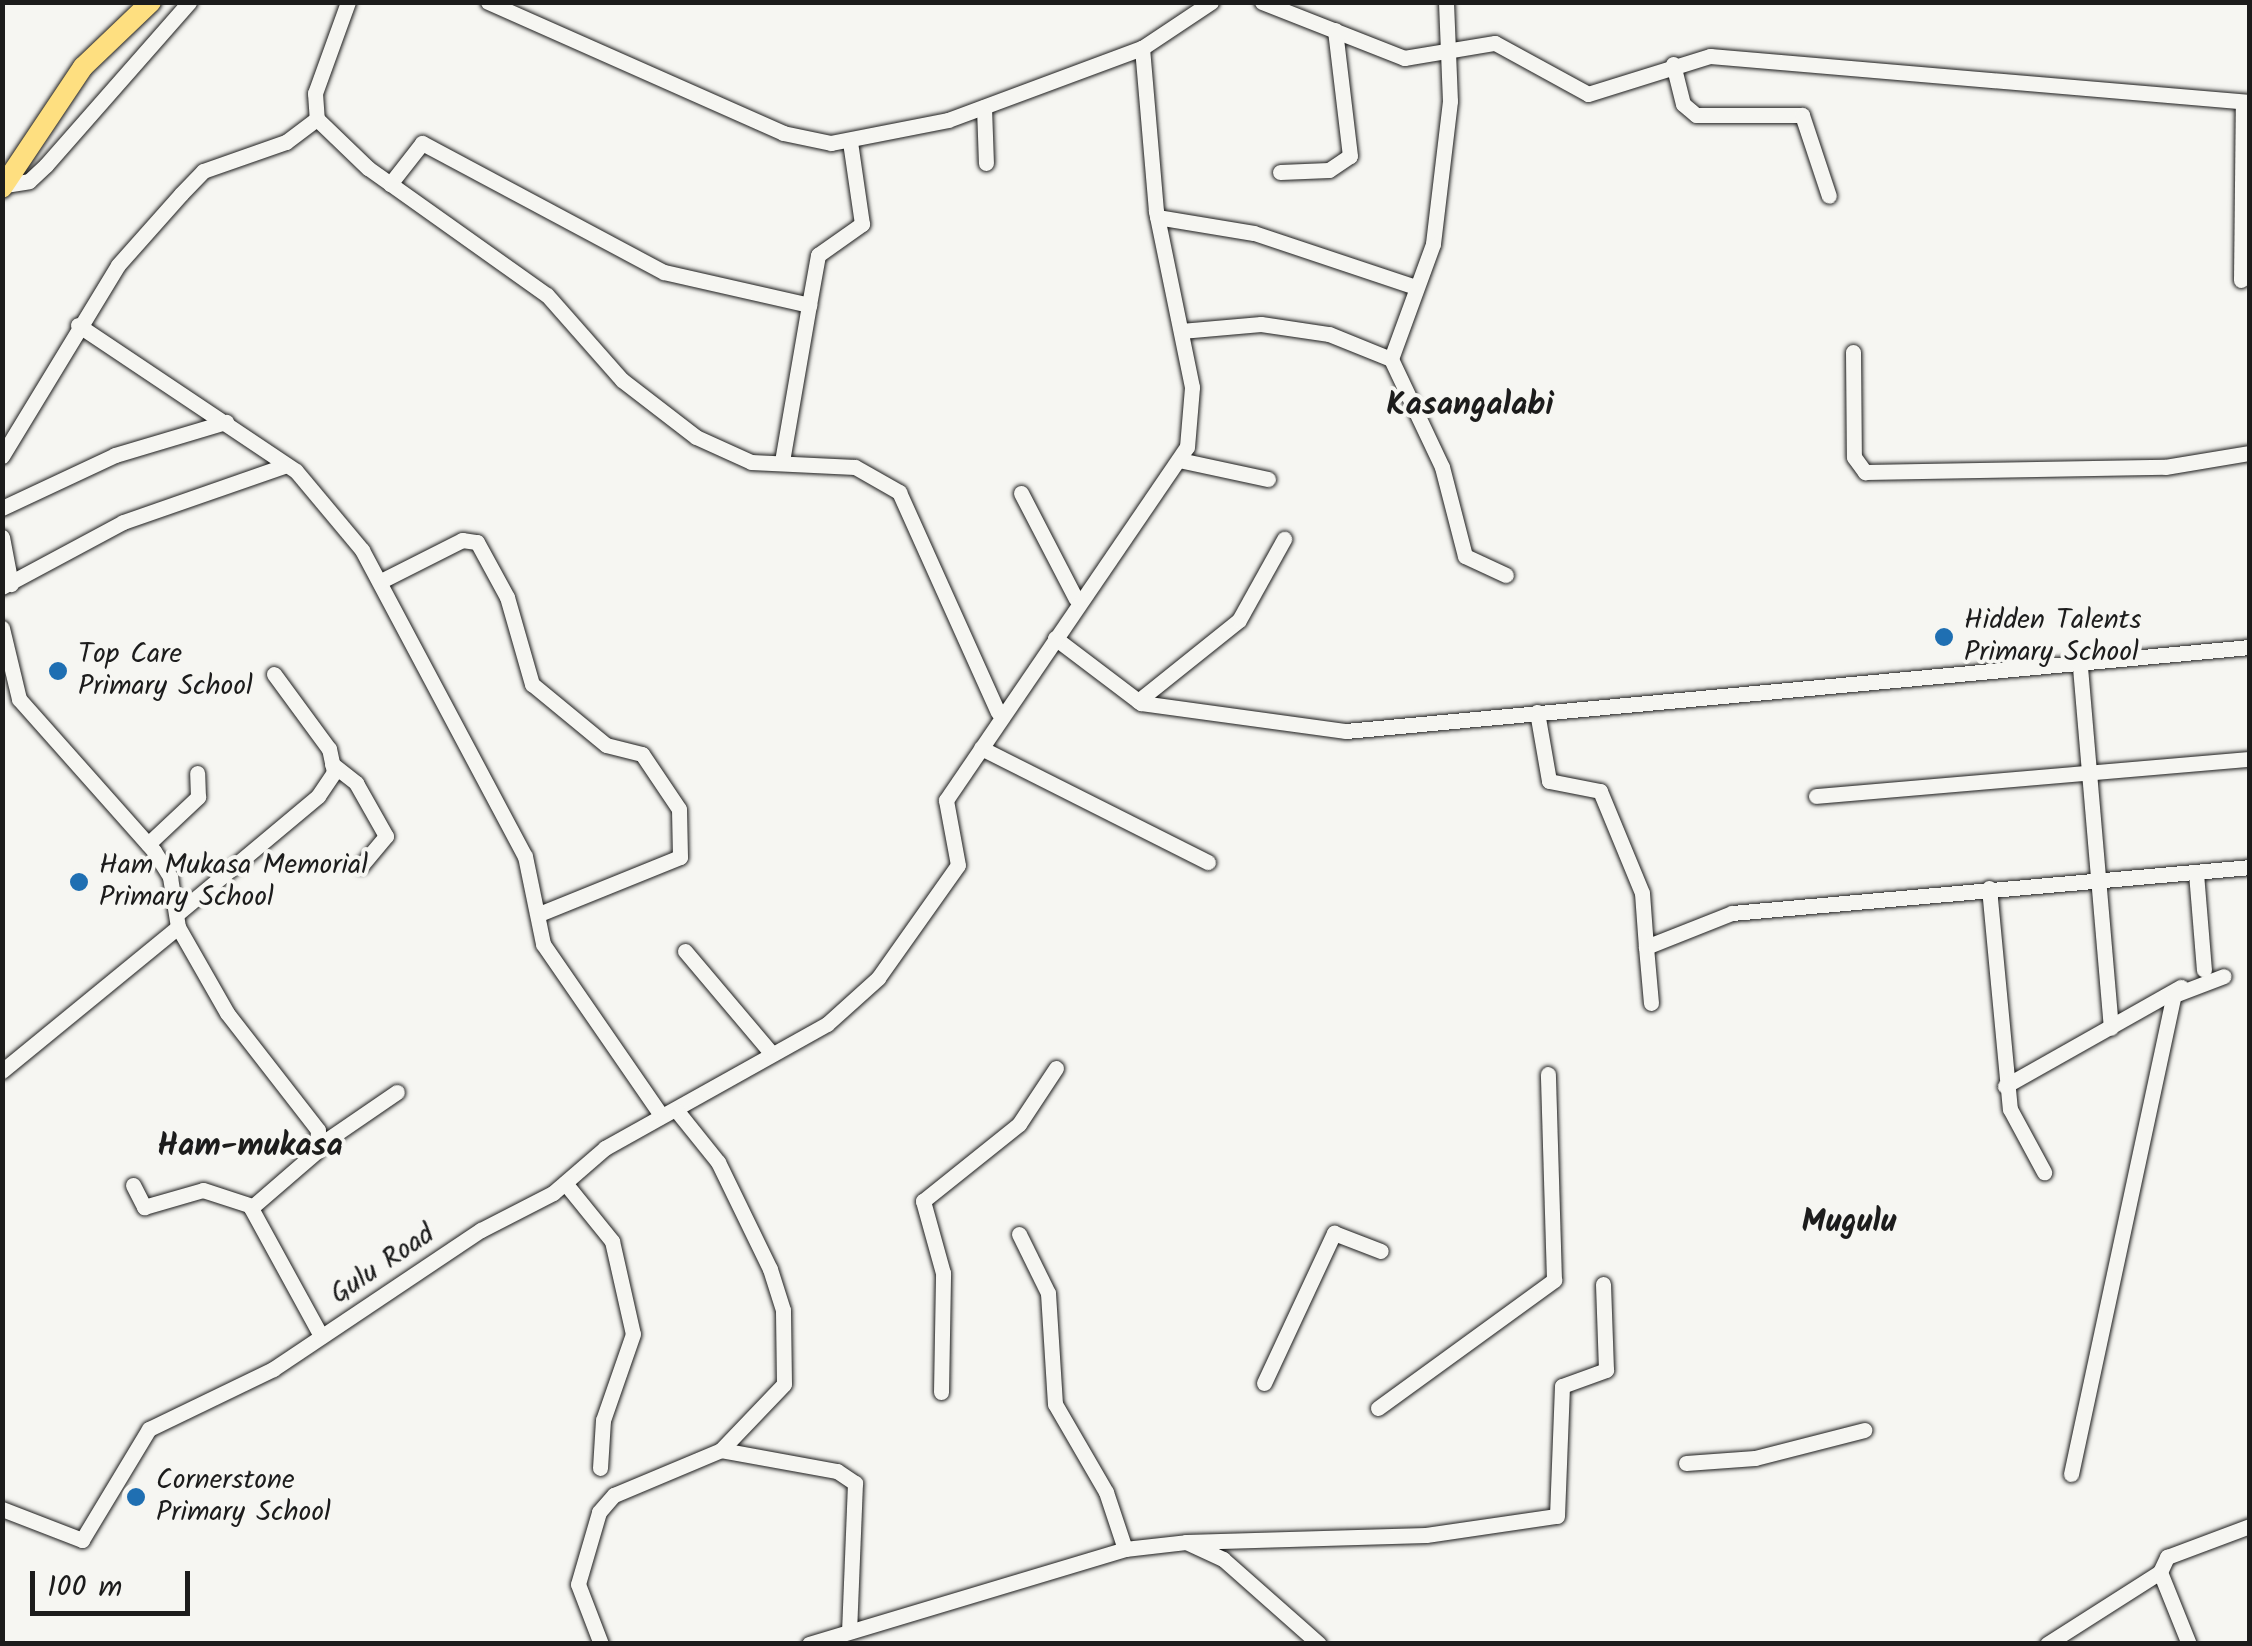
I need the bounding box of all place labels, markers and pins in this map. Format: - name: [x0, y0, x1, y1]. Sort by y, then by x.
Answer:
- place label: Hidden Talents Primary School: [1964, 604, 2141, 670]
- marker: Hidden Talents Primary School: [1933, 626, 1955, 648]
- place label: Top Care Primary School: [78, 638, 253, 704]
- marker: Top Care Primary School: [47, 660, 69, 682]
- place label: Ham Mukasa Memorial Primary School: [99, 849, 368, 915]
- marker: Ham Mukasa Memorial Primary School: [68, 871, 90, 893]
- place label: Cornerstone Primary School: [156, 1464, 331, 1530]
- marker: Cornerstone Primary School: [125, 1486, 147, 1508]

